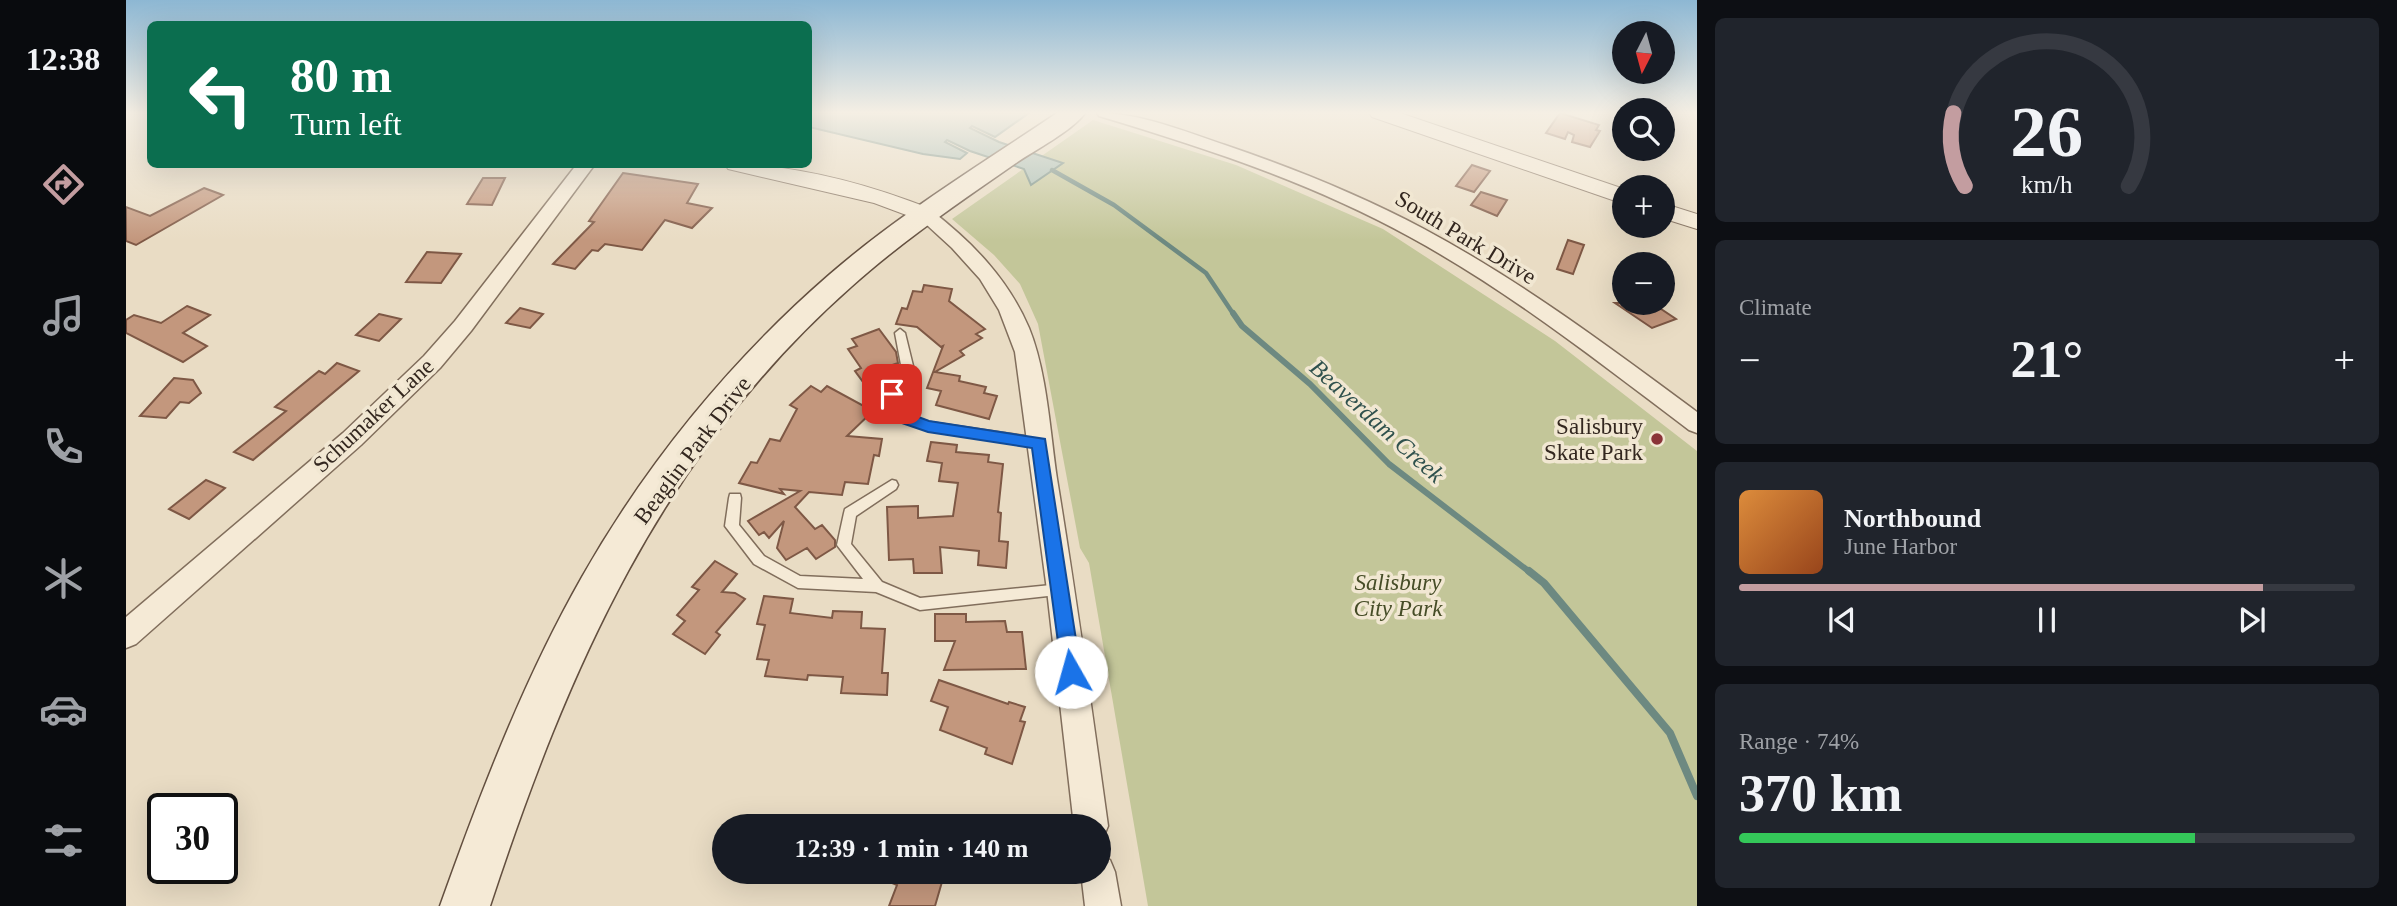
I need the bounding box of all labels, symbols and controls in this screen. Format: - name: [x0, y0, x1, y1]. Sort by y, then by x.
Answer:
- north arrow: [1612, 21, 1675, 84]
- map controls: [1612, 21, 1675, 315]
- text: 12:38: [26, 41, 100, 77]
- text: 80 m: [290, 48, 392, 103]
- icon: left: [175, 49, 266, 140]
- text: 26: [2011, 91, 2083, 172]
- button: search: [1612, 98, 1675, 161]
- text: Turn left: [290, 106, 402, 142]
- icon: directions: [39, 160, 88, 209]
- text: km/h: [2021, 171, 2073, 198]
- button: +: [1612, 175, 1675, 238]
- street label: South Park Drive: [1391, 186, 1541, 289]
- button: −: [1612, 252, 1675, 315]
- icon: music: [39, 291, 88, 340]
- text: Climate: [1739, 295, 1812, 320]
- text: 21°: [2011, 331, 2083, 388]
- text: −: [1739, 339, 1760, 381]
- text: +: [2334, 339, 2355, 381]
- street label: Schumaker Lane: [308, 353, 439, 477]
- water label: Beaverdam Creek: [1305, 354, 1449, 488]
- pin: [862, 364, 922, 424]
- street label: Beaglin Park Drive: [629, 372, 756, 529]
- icon: arrive: [873, 375, 911, 413]
- place label: Salisbury Skate Park: [1544, 414, 1643, 465]
- icon: phone: [39, 422, 88, 471]
- marker: Salisbury Skate Park: [1649, 431, 1665, 447]
- text: Northbound: [1844, 504, 1981, 533]
- text: June Harbor: [1844, 534, 1957, 559]
- icon: climate: [39, 554, 88, 603]
- park label: Salisbury City Park: [1354, 570, 1443, 621]
- icon: previous: [1823, 601, 1861, 639]
- icon: pause: [2028, 601, 2066, 639]
- icon: next: [2233, 601, 2271, 639]
- position arrow: [1034, 635, 1108, 709]
- icon: car: [39, 685, 88, 734]
- text: Range · 74%: [1739, 729, 1859, 754]
- text: 370 km: [1739, 765, 1902, 822]
- speed limit sign: 30: [147, 793, 238, 884]
- icon: filters: [39, 816, 88, 865]
- text: 12:39 · 1 min · 140 m: [795, 834, 1029, 863]

